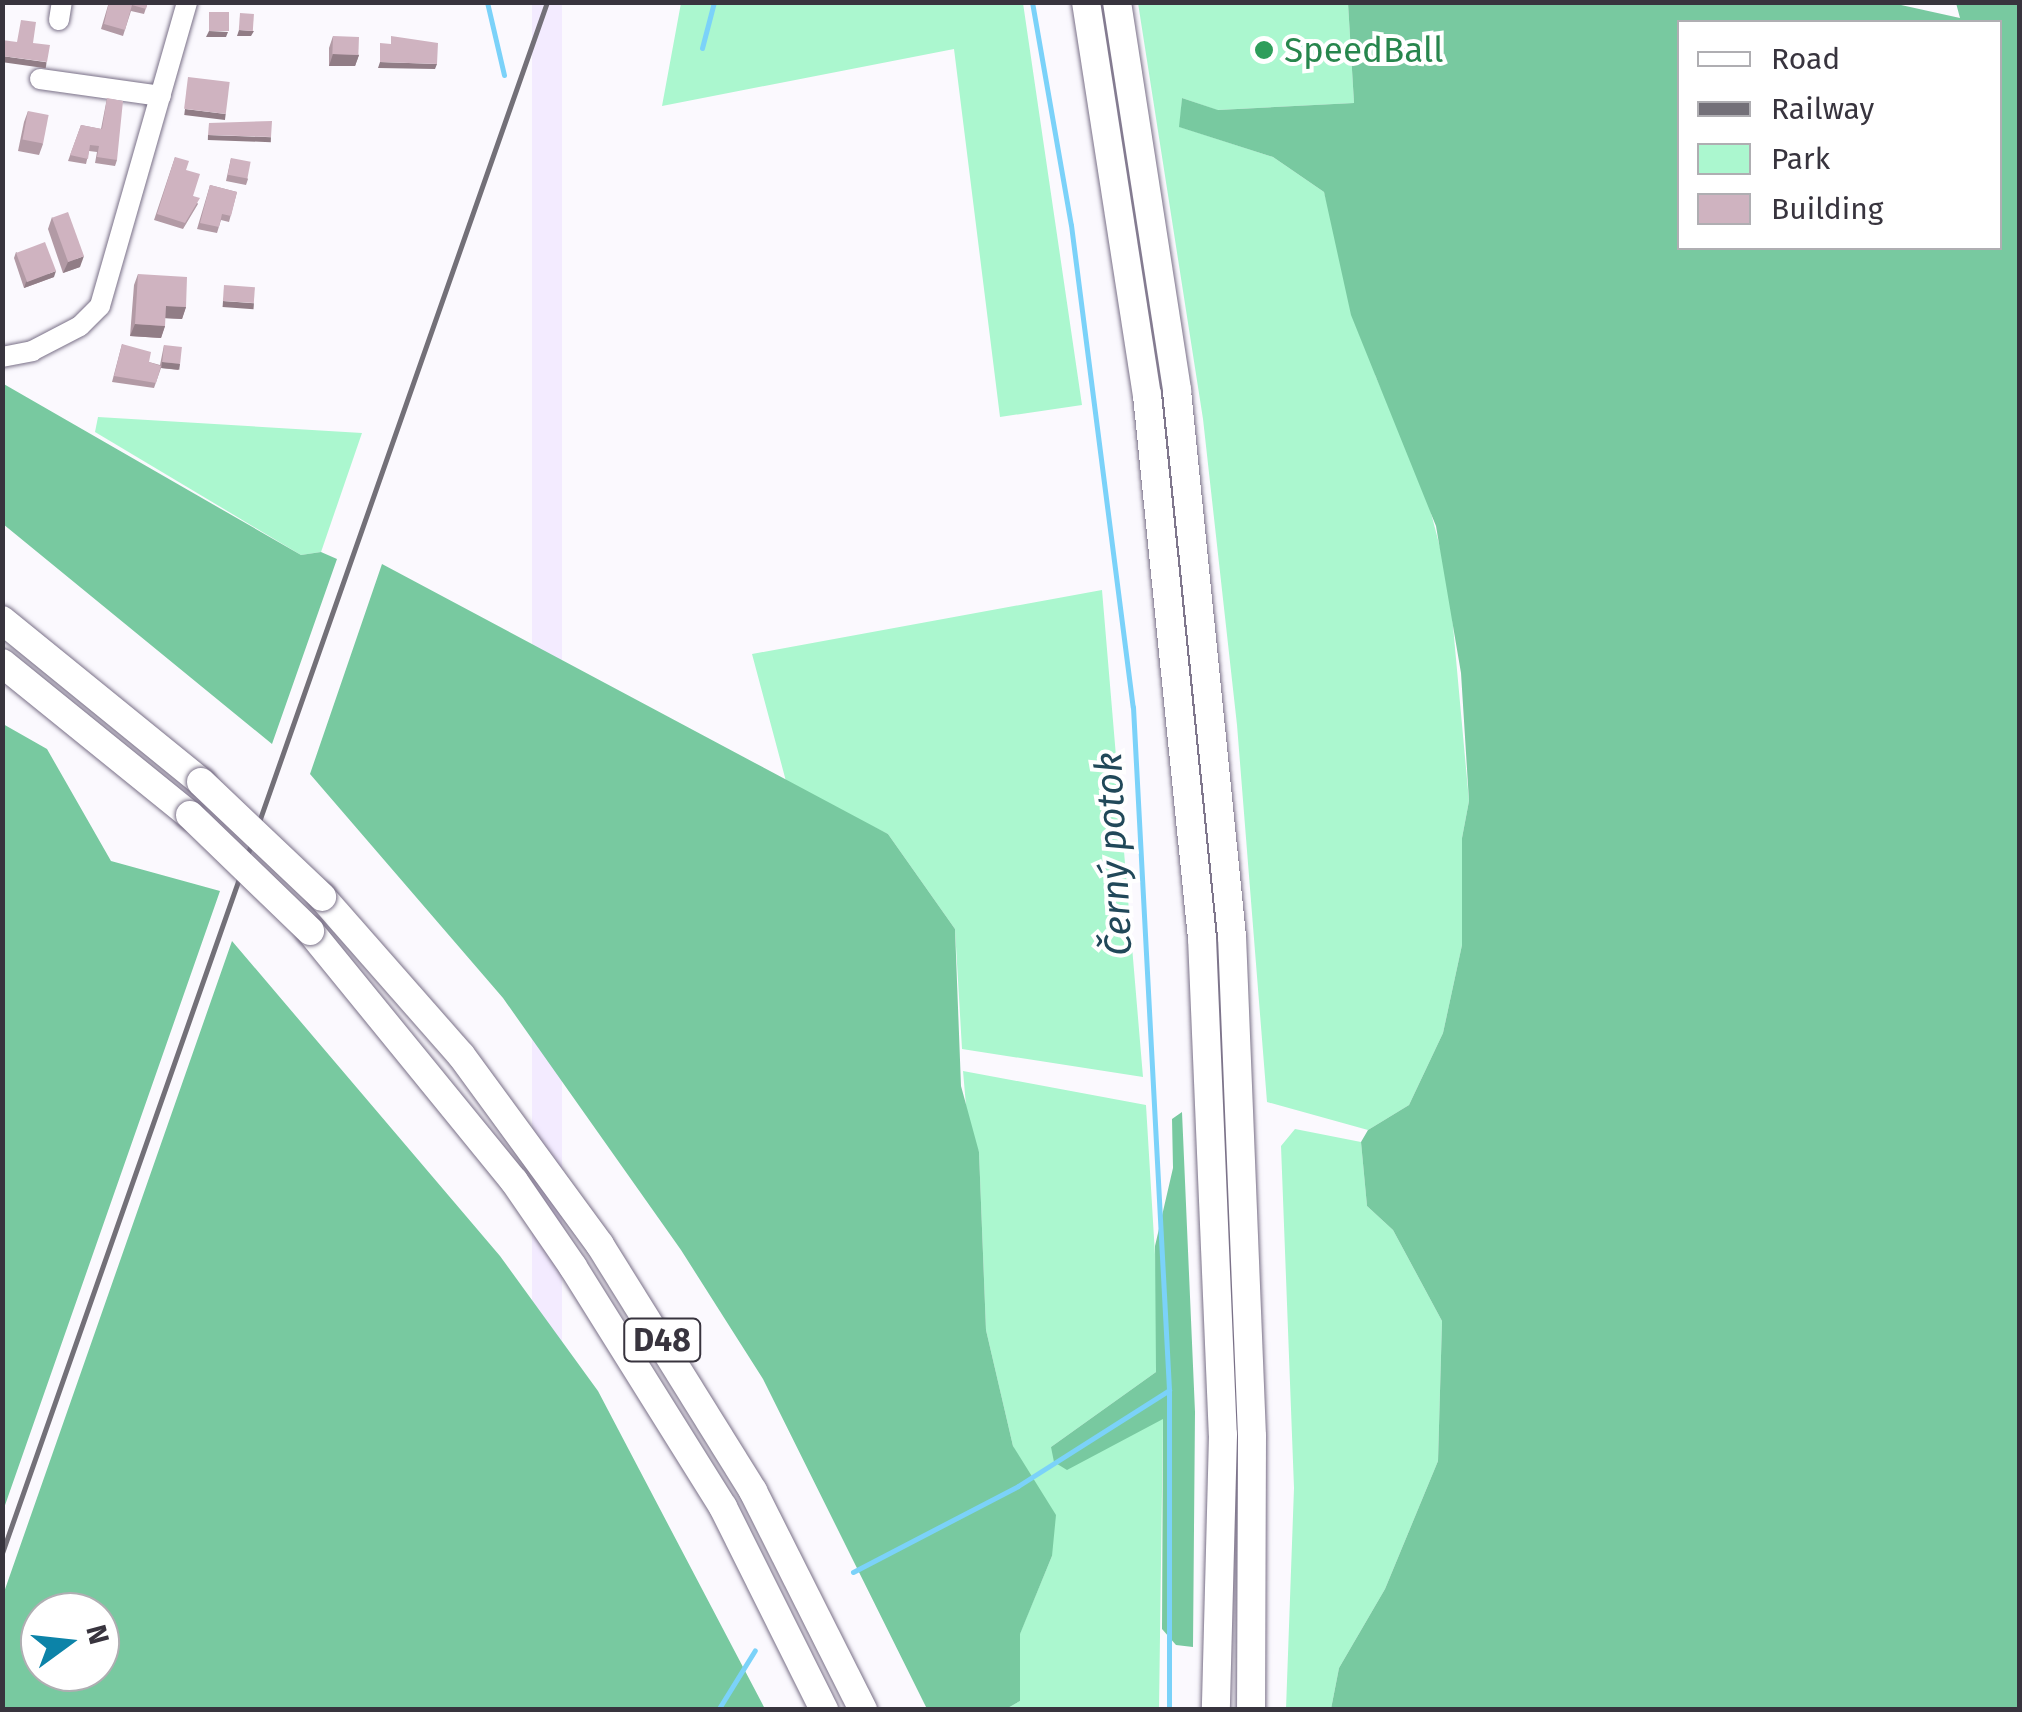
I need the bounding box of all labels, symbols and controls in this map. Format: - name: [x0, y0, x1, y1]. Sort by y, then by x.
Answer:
- legend: [1677, 20, 2002, 250]
- place label: SpeedBall: [1284, 29, 1443, 71]
- marker: SpeedBall: [1253, 39, 1275, 61]
- text: Road: [1771, 41, 1840, 77]
- text: Railway: [1771, 91, 1874, 127]
- text: Park: [1771, 141, 1830, 177]
- text: Building: [1771, 191, 1883, 227]
- water label: Černý potok: [1086, 751, 1142, 957]
- road number: D48: [622, 1313, 702, 1367]
- north arrow: [20, 1592, 120, 1692]
- text: N: [79, 1621, 116, 1648]

